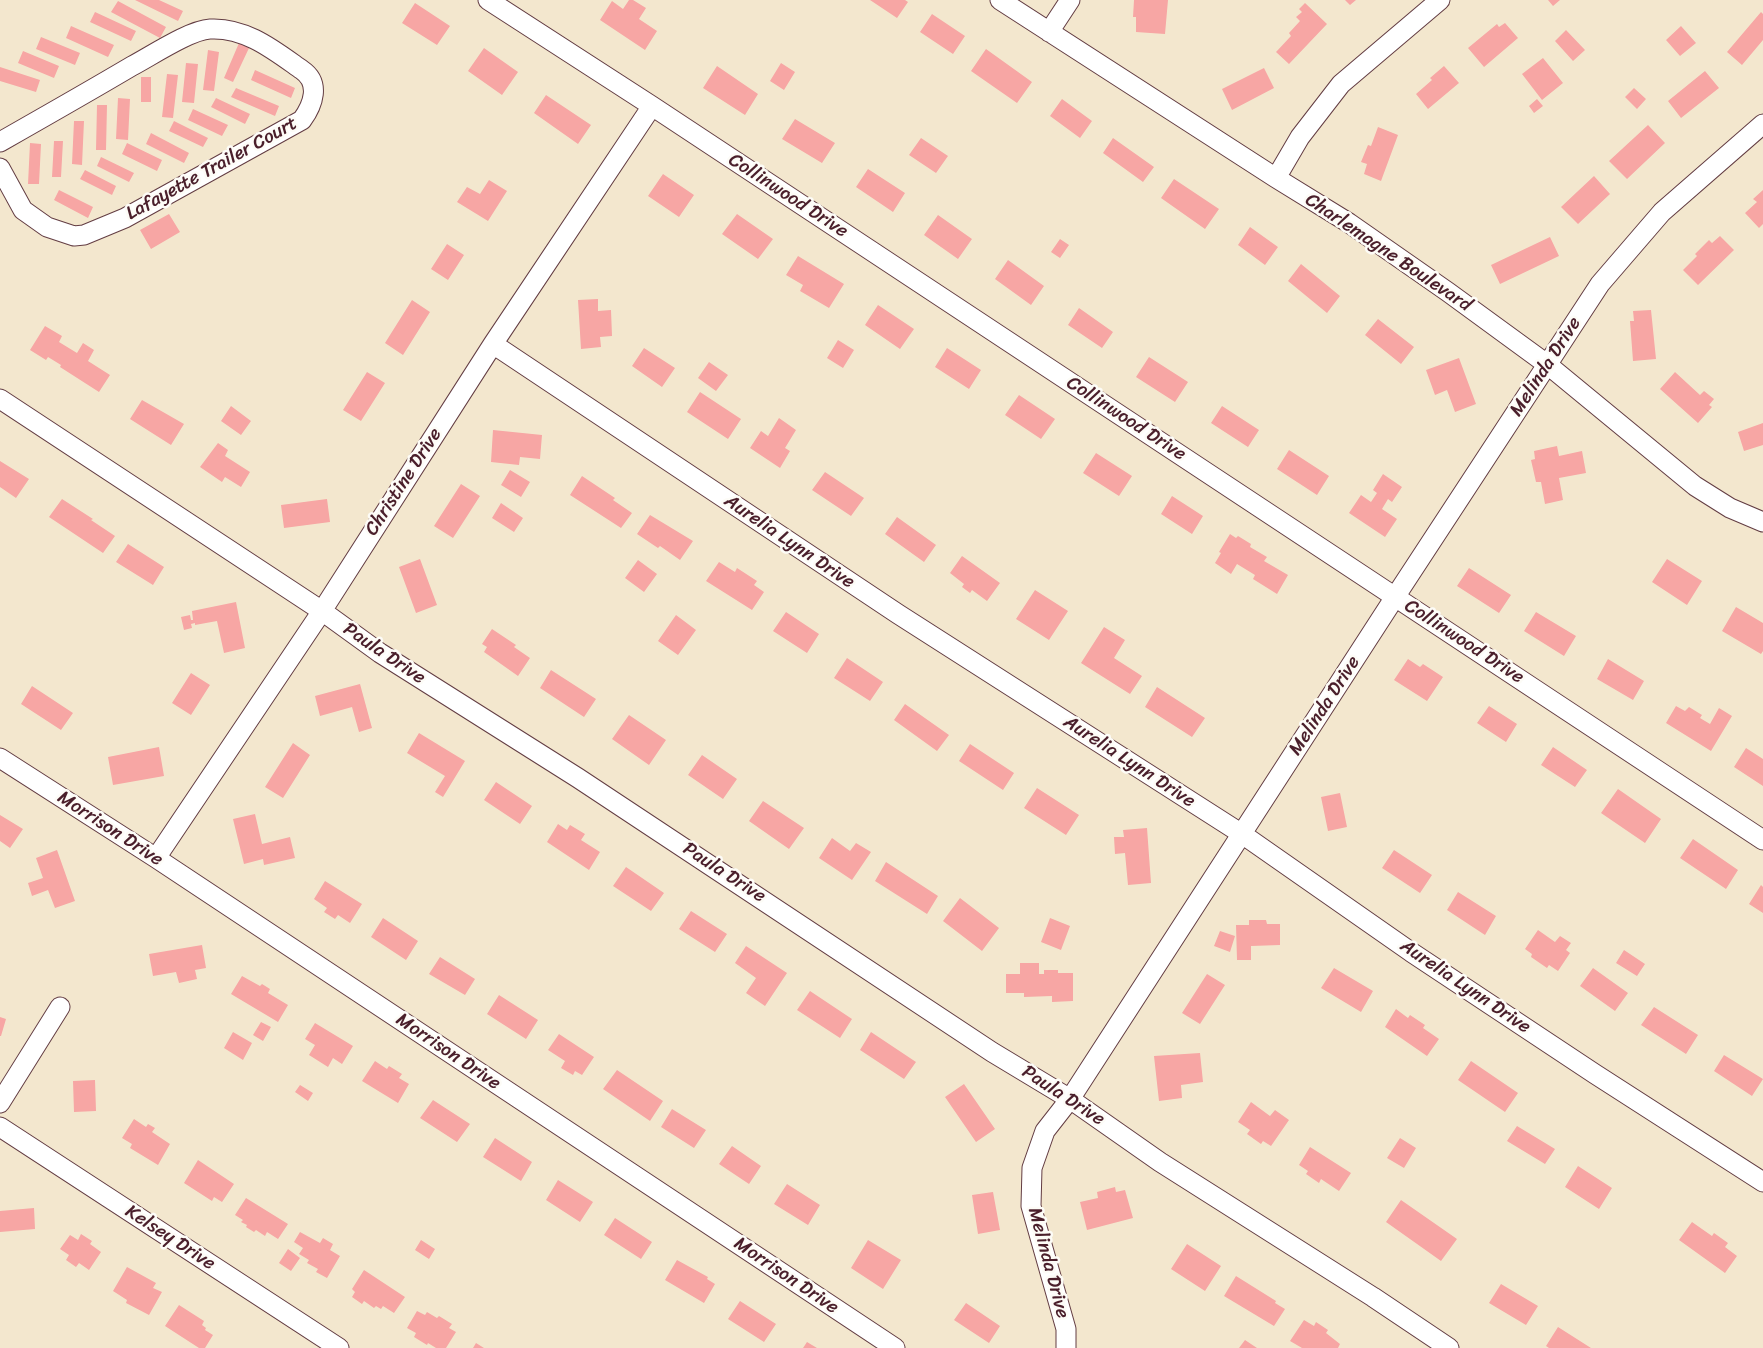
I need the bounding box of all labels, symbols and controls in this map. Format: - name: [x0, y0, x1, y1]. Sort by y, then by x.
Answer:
- street label: Lafayette Trailer Court: [122, 112, 302, 226]
- street label: Collinwood Drive: [724, 149, 852, 243]
- street label: Charlemagne Boulevard: [1301, 189, 1475, 317]
- street label: Melinda Drive: [1505, 313, 1587, 421]
- street label: Collinwood Drive: [1062, 372, 1190, 466]
- street label: Christine Drive: [361, 424, 447, 540]
- street label: Aurelia Lynn Drive: [719, 490, 859, 594]
- street label: Collinwood Drive: [1400, 595, 1528, 689]
- street label: Paula Drive: [339, 618, 429, 690]
- street label: Melinda Drive: [1284, 652, 1366, 760]
- street label: Aurelia Lynn Drive: [1059, 711, 1199, 813]
- street label: Morrison Drive: [53, 786, 167, 872]
- street label: Paula Drive: [678, 838, 770, 908]
- street label: Aurelia Lynn Drive: [1395, 935, 1535, 1039]
- street label: Morrison Drive: [391, 1009, 505, 1095]
- street label: Paula Drive: [1017, 1061, 1109, 1131]
- street label: Kelsey Drive: [121, 1200, 219, 1276]
- street label: Melinda Drive: [1022, 1205, 1074, 1321]
- street label: Morrison Drive: [729, 1233, 843, 1319]

